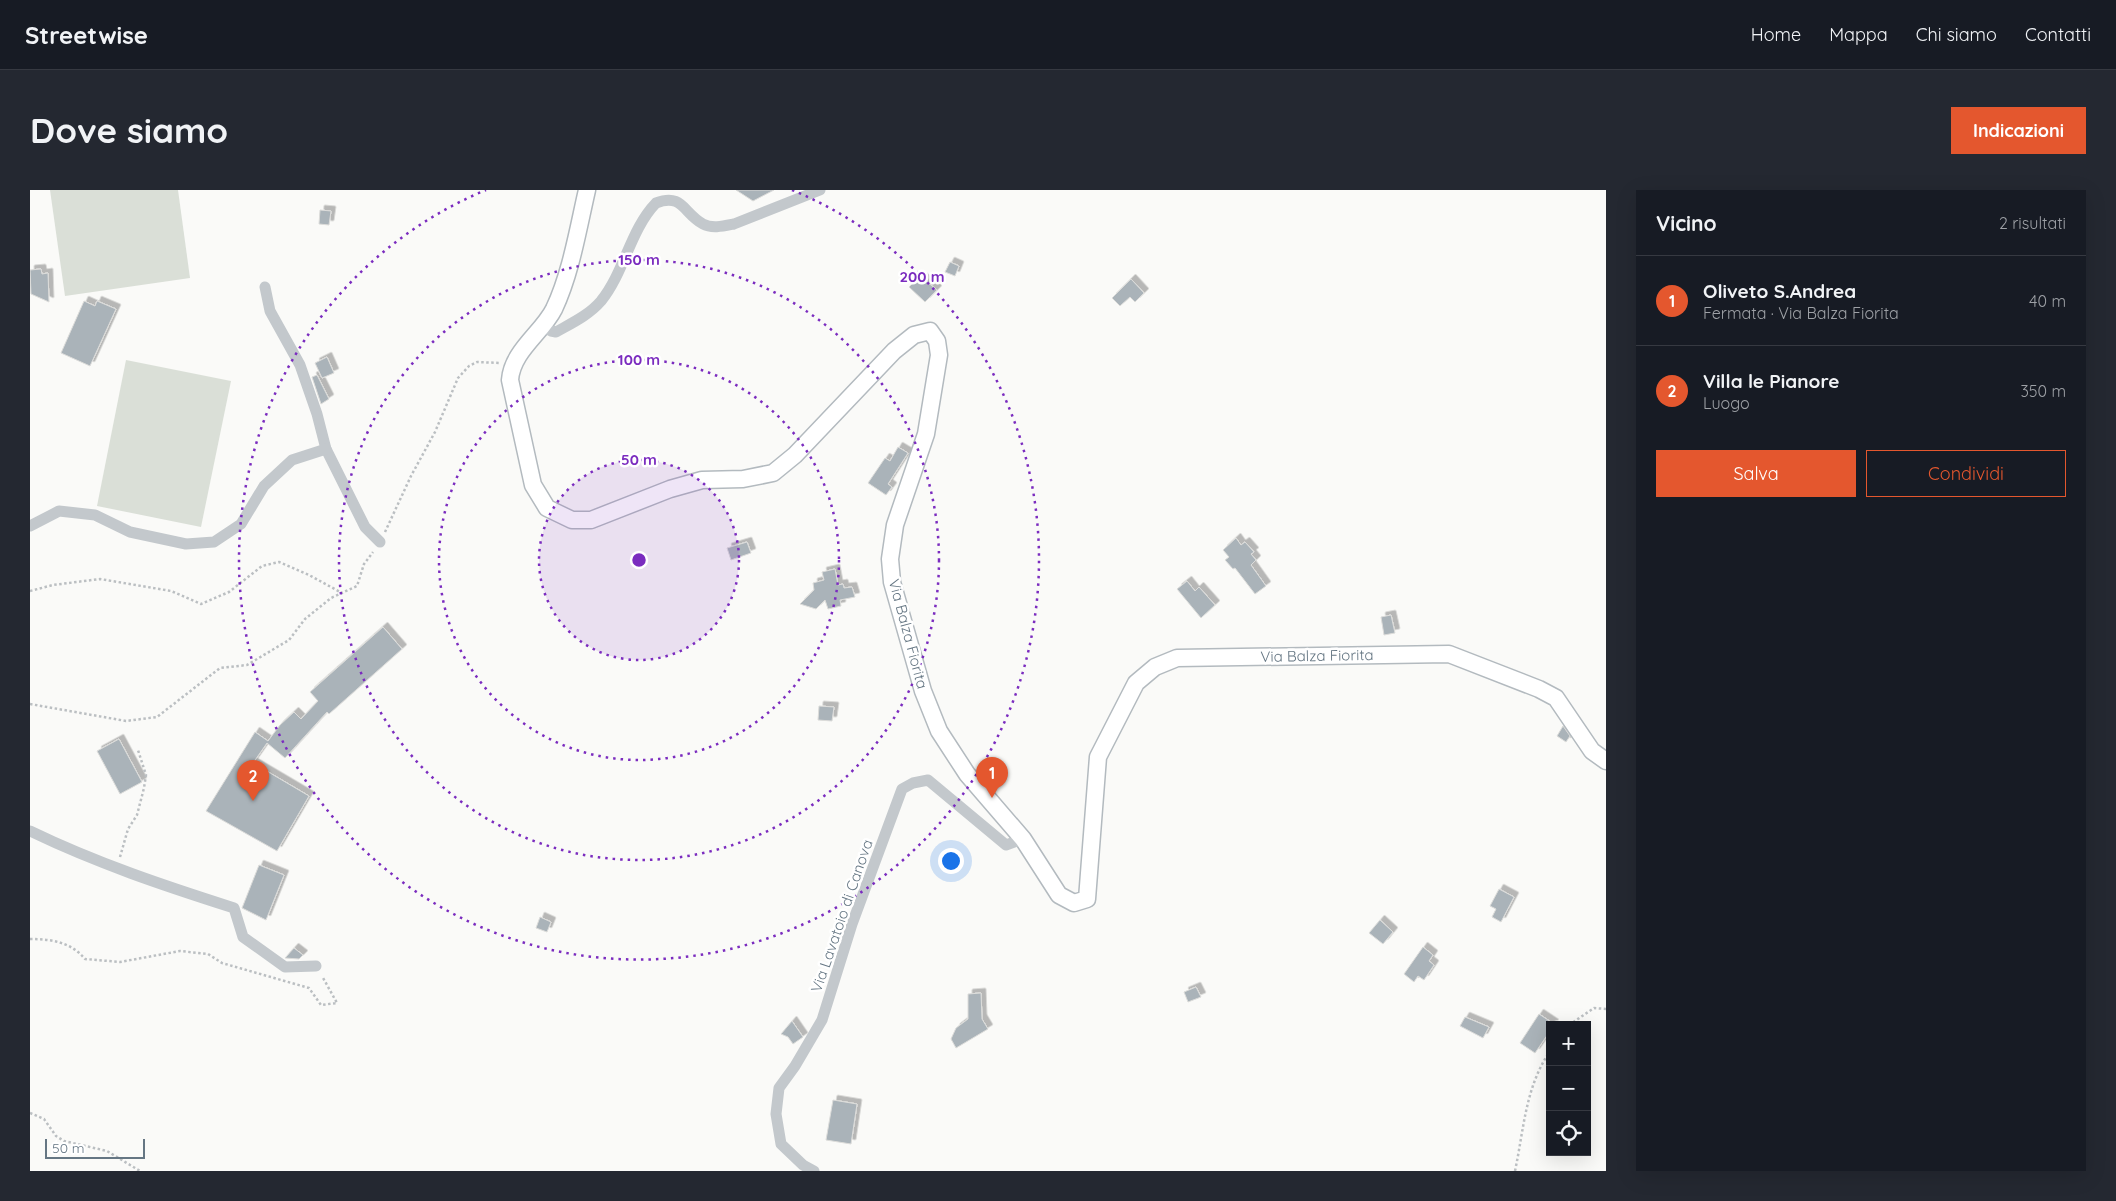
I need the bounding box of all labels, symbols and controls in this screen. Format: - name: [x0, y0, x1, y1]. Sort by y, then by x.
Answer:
- text: Streetwise: [25, 20, 148, 50]
- text: Home: [1751, 23, 1801, 46]
- text: Mappa: [1829, 23, 1888, 46]
- text: Chi siamo: [1916, 23, 1997, 46]
- text: Contatti: [2025, 23, 2091, 46]
- button: Indicazioni: [1951, 107, 2086, 154]
- text: Dove siamo: [30, 108, 228, 152]
- text: Vicino: [1656, 210, 1717, 236]
- text: 2 risultati: [1999, 213, 2066, 233]
- text: 150 m: [618, 250, 660, 269]
- text: 200 m: [900, 267, 945, 286]
- text: Oliveto S.Andrea: [1703, 279, 1856, 303]
- text: 1: [1669, 291, 1675, 311]
- text: 40 m: [2029, 291, 2066, 311]
- text: Fermata · Via Balza Fiorita: [1703, 303, 1899, 323]
- text: 100 m: [618, 350, 660, 369]
- text: Villa le Pianore: [1703, 369, 1839, 393]
- text: 2: [1667, 381, 1677, 401]
- text: 350 m: [2020, 381, 2066, 401]
- text: Luogo: [1703, 393, 1750, 413]
- text: 50 m: [621, 450, 657, 469]
- button: Salva: [1656, 450, 1856, 497]
- button: Condividi: [1866, 450, 2066, 497]
- centre of rings: [630, 551, 648, 569]
- street label: Via Balza Fiorita: [885, 577, 932, 691]
- street label: Via Balza Fiorita: [1260, 645, 1374, 666]
- pin: 1: [976, 757, 1008, 798]
- pin: 2: [237, 760, 269, 801]
- street label: Via Lavatoio di Canova: [806, 837, 877, 995]
- your location: [938, 848, 964, 874]
- map controls: [1546, 1021, 1591, 1156]
- button: +: [1546, 1021, 1591, 1066]
- button: −: [1546, 1066, 1591, 1111]
- button: locate: [1546, 1111, 1591, 1156]
- scale bar: [45, 1136, 145, 1159]
- text: 50 m: [52, 1139, 85, 1157]

